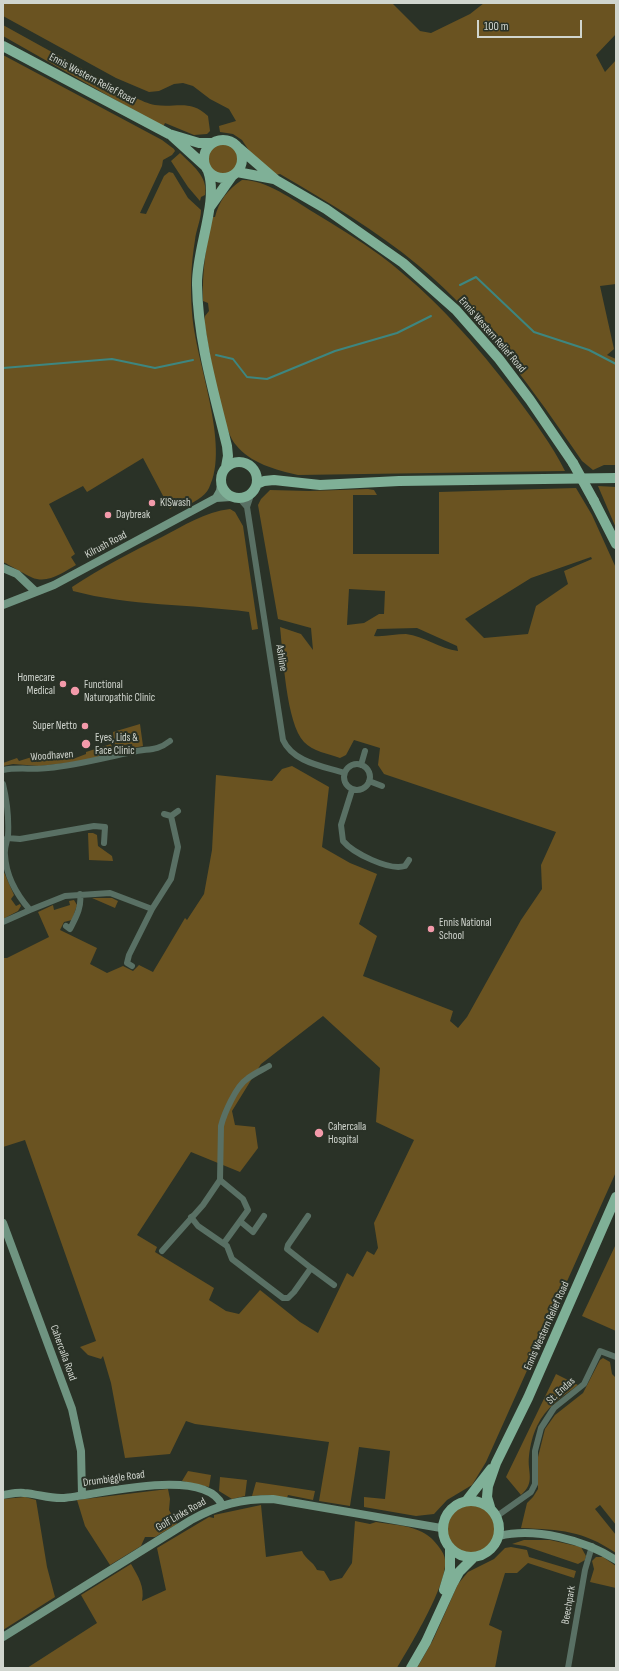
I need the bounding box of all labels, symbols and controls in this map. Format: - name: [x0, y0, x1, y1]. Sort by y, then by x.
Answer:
- scale bar: [479, 12, 584, 38]
- text: 100 m: [484, 19, 509, 34]
- street label: Ennis Western Relief Road: [47, 51, 137, 107]
- street label: Ennis Western Relief Road: [456, 295, 528, 375]
- place label: KISwash: [160, 496, 191, 510]
- marker: KISwash: [147, 498, 157, 508]
- place label: Daybreak: [116, 508, 150, 522]
- marker: Daybreak: [103, 510, 113, 520]
- street label: Kilrush Road: [83, 528, 129, 562]
- street label: Ashline: [272, 644, 290, 672]
- place label: Homecare Medical: [17, 671, 55, 697]
- place label: Functional Naturopathic Clinic: [84, 678, 155, 704]
- marker: Homecare Medical: [58, 679, 68, 689]
- marker: Functional Naturopathic Clinic: [69, 685, 81, 697]
- place label: Super Netto: [33, 719, 77, 733]
- marker: Super Netto: [80, 721, 90, 731]
- place label: Eyes, Lids & Face Clinic: [95, 731, 138, 757]
- marker: Eyes, Lids & Face Clinic: [80, 738, 92, 750]
- street label: Woodhaven: [30, 748, 74, 764]
- place label: Ennis National School: [439, 916, 491, 942]
- marker: Ennis National School: [426, 924, 436, 934]
- place label: Cahercalla Hospital: [328, 1120, 366, 1146]
- marker: Cahercalla Hospital: [313, 1127, 325, 1139]
- street label: Ennis Western Relief Road: [522, 1280, 572, 1372]
- street label: Cahercalla Road: [47, 1323, 79, 1383]
- street label: St. Endas: [544, 1375, 578, 1407]
- street label: Drumbiggle Road: [82, 1468, 146, 1490]
- street label: Golf Links Road: [153, 1495, 209, 1535]
- street label: Beechpark: [559, 1585, 579, 1625]

